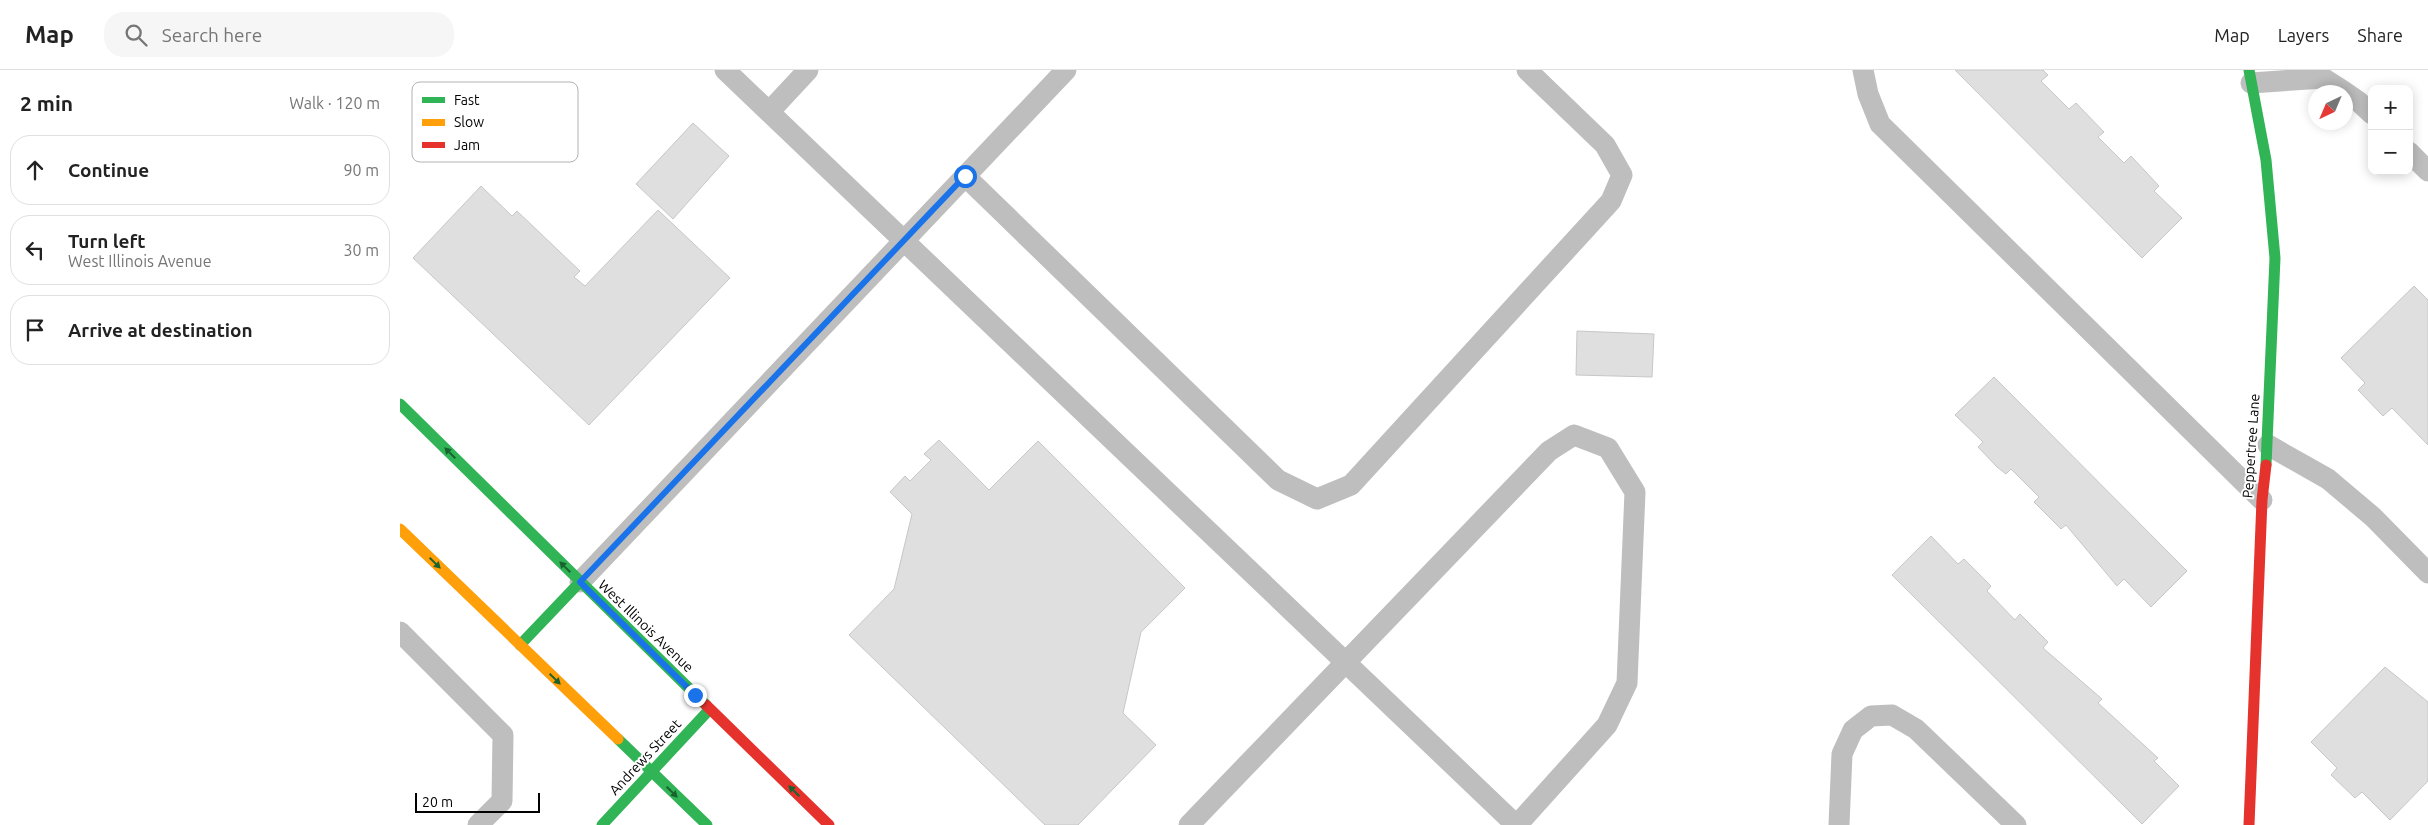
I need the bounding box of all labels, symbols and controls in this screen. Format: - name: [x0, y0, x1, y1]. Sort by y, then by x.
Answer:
- search box: [104, 12, 454, 57]
- text: Map: [25, 21, 74, 48]
- icon: search: [122, 21, 150, 49]
- text: Search here: [162, 24, 262, 46]
- text: Map: [2214, 25, 2250, 45]
- text: Layers: [2278, 25, 2329, 45]
- text: Share: [2357, 25, 2403, 45]
- legend: [412, 82, 578, 162]
- north arrow: [2308, 85, 2353, 130]
- map controls: [2368, 85, 2413, 175]
- button: +: [2368, 85, 2413, 130]
- text: 2 min: [20, 91, 73, 115]
- text: Fast: [454, 92, 480, 108]
- text: Walk · 120 m: [289, 94, 380, 112]
- text: Slow: [454, 114, 484, 130]
- button: −: [2368, 130, 2413, 175]
- text: Jam: [454, 137, 480, 153]
- icon: ahead: [21, 156, 49, 184]
- text: Continue: [68, 159, 149, 181]
- text: 90 m: [343, 161, 379, 179]
- route start: [954, 165, 977, 188]
- text: Turn left: [68, 230, 146, 252]
- icon: left: [21, 236, 49, 264]
- text: 30 m: [343, 241, 379, 259]
- text: West Illinois Avenue: [68, 252, 212, 270]
- icon: arrive: [21, 316, 49, 344]
- text: Arrive at destination: [68, 319, 253, 341]
- street label: Peppertree Lane: [2239, 393, 2263, 499]
- one-way arrow: [444, 447, 456, 459]
- one-way arrow: [429, 556, 441, 568]
- one-way arrow: [559, 562, 571, 574]
- street label: West Illinois Avenue: [595, 577, 697, 675]
- one-way arrow: [549, 673, 561, 685]
- route end: [684, 684, 707, 707]
- street label: Andrews Street: [606, 716, 684, 798]
- one-way arrow: [666, 785, 678, 797]
- one-way arrow: [788, 785, 800, 797]
- scale bar: [415, 790, 540, 813]
- text: 20 m: [422, 794, 453, 810]

